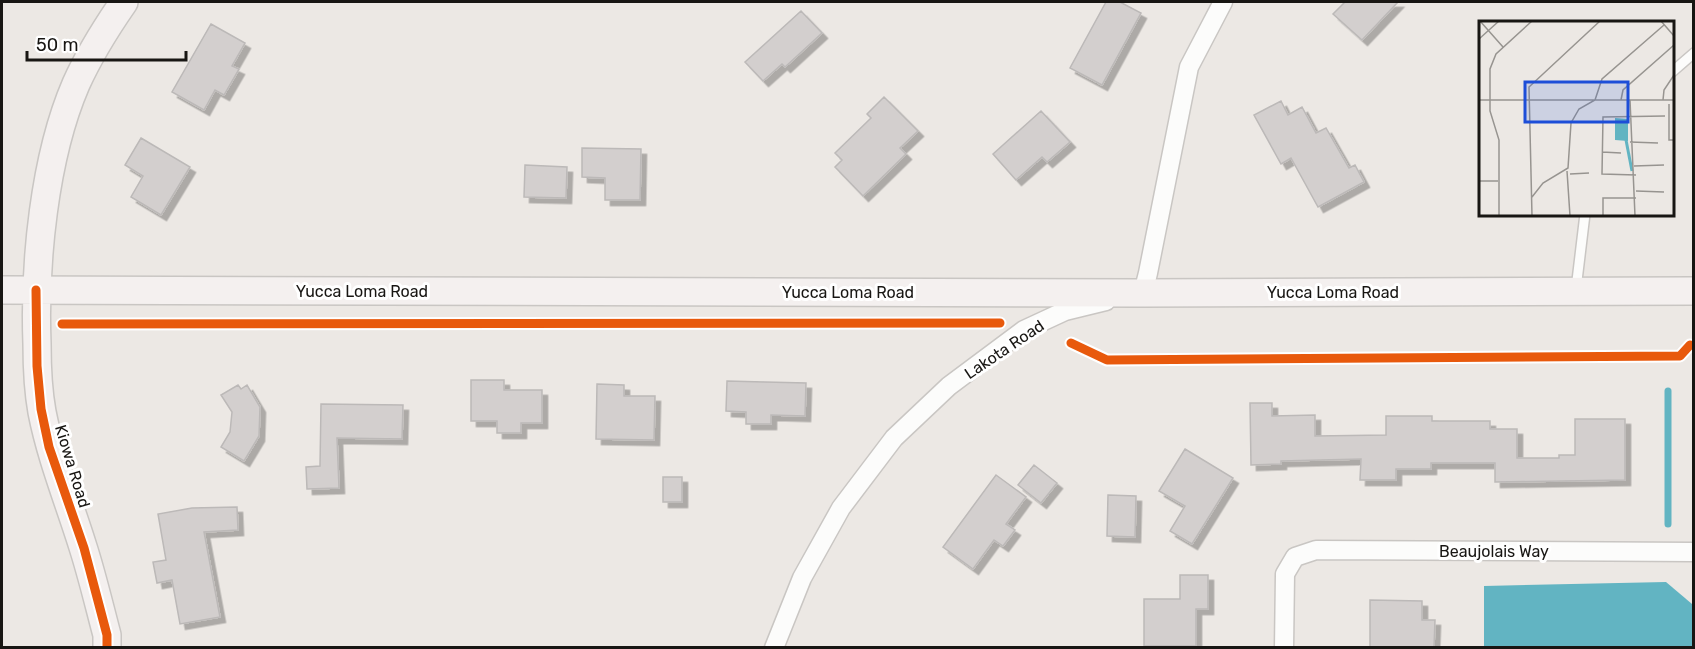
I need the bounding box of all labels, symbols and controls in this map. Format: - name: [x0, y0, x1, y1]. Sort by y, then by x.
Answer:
- inset map: [1479, 21, 1674, 216]
- scale bar: [27, 24, 186, 62]
- text: 50 m: [36, 34, 79, 56]
- street label: Yucca Loma Road: [296, 282, 428, 301]
- street label: Yucca Loma Road: [782, 283, 914, 302]
- street label: Yucca Loma Road: [1267, 283, 1399, 302]
- street label: Lakota Road: [961, 316, 1048, 383]
- street label: Kiowa Road: [51, 422, 94, 510]
- street label: Beaujolais Way: [1439, 542, 1549, 561]

